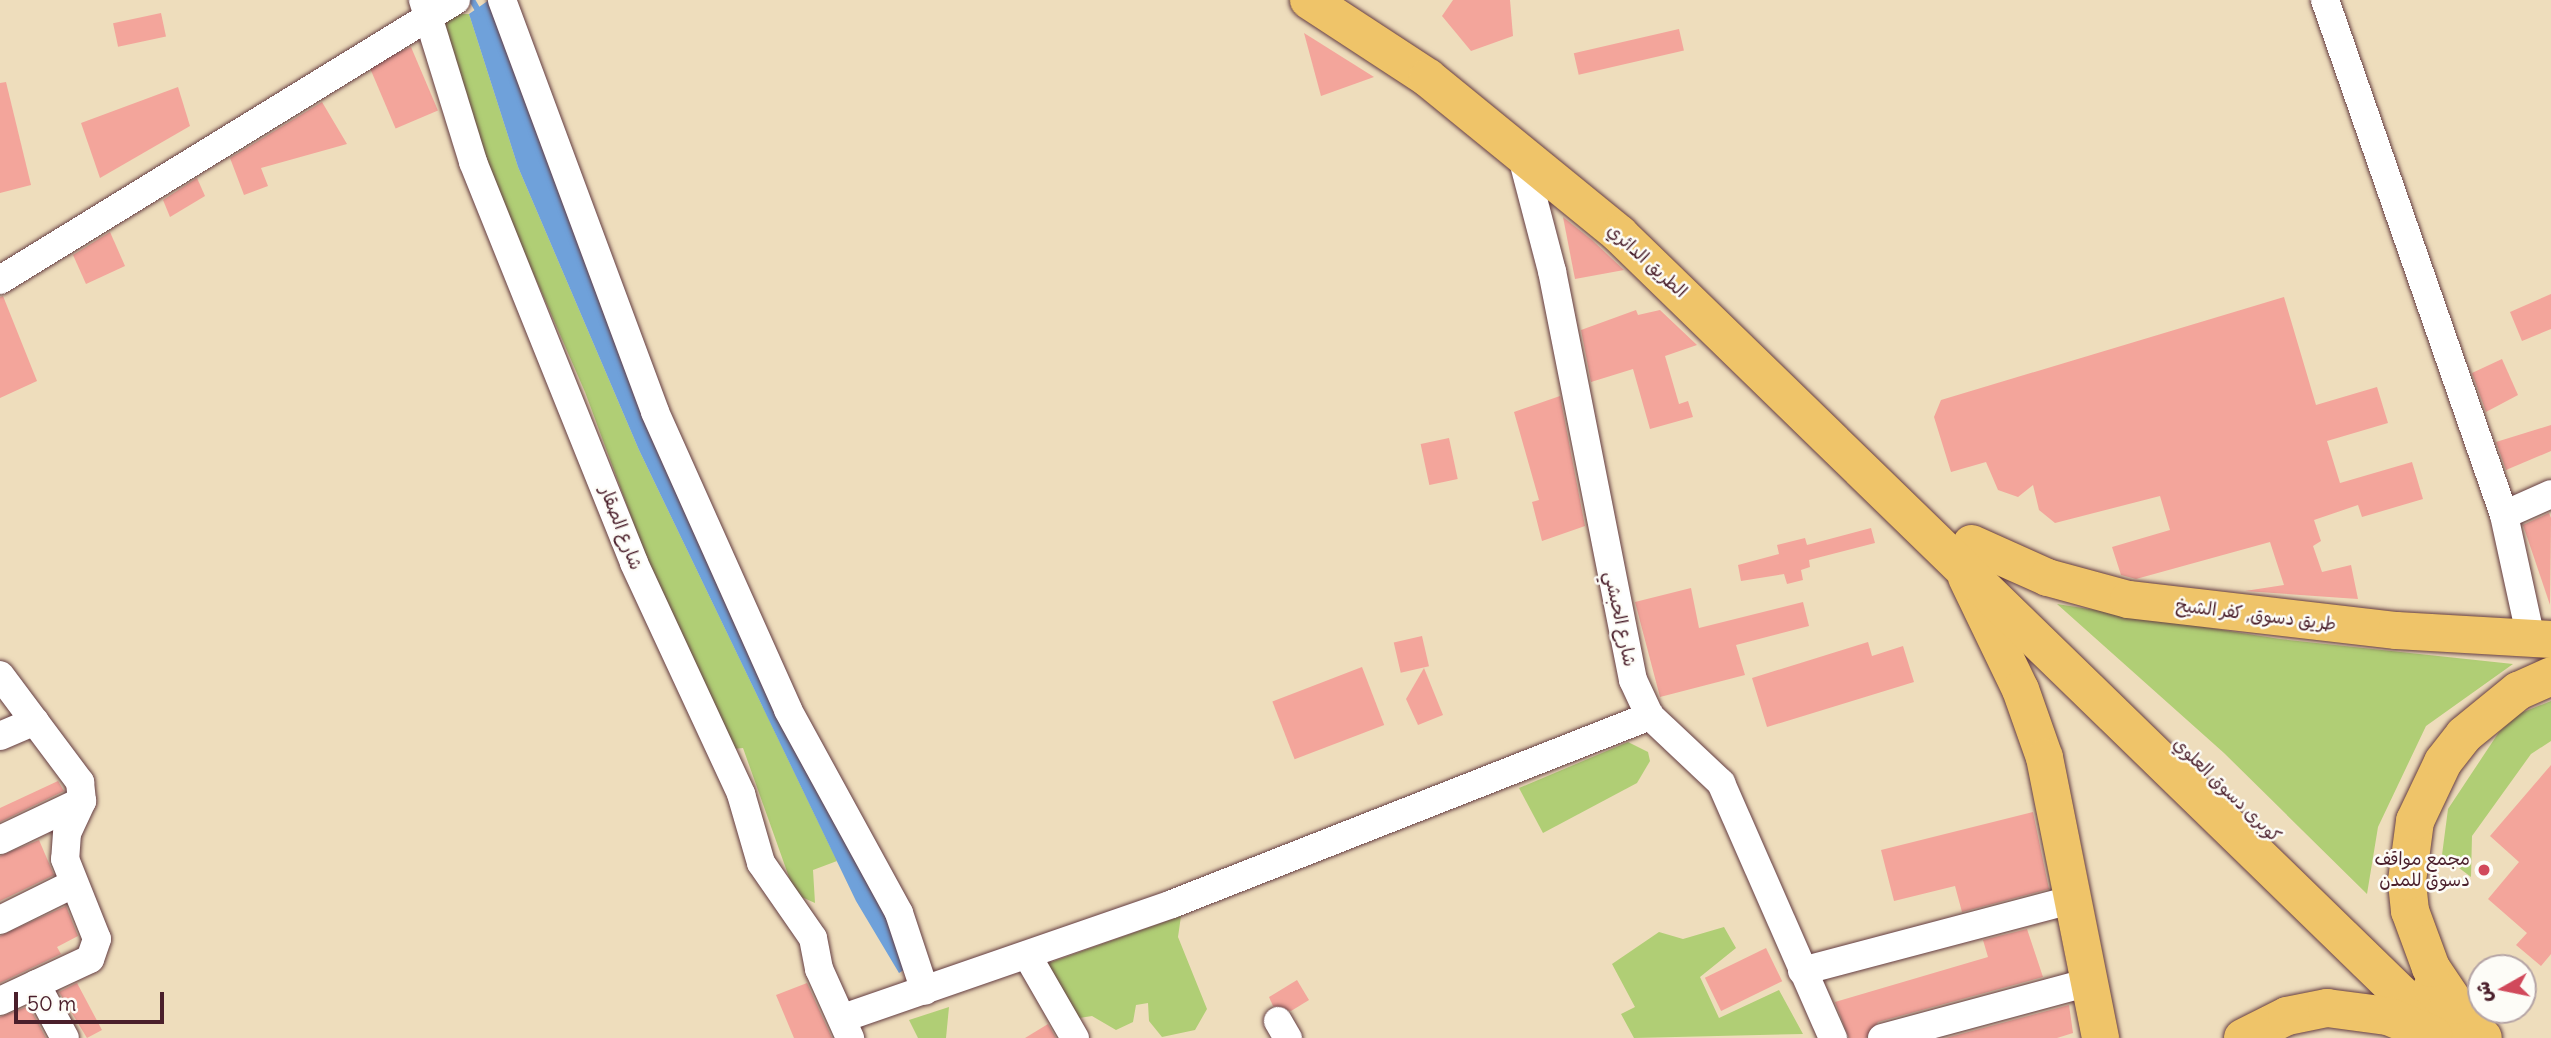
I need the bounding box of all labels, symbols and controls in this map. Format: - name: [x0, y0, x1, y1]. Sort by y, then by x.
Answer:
- street label: الطريق الدائري: [1603, 220, 1691, 302]
- street label: شارع الصقار: [595, 483, 647, 573]
- street label: شارع الحبشي: [1599, 569, 1641, 669]
- street label: طريق دسوق, كفر الشيخ: [2174, 594, 2338, 636]
- street label: كوبرى دسوق العلوي: [2169, 733, 2285, 847]
- place label: مجمع مواقف دسوق للمدن: [2374, 849, 2470, 892]
- marker: مجمع مواقف دسوق للمدن: [2476, 862, 2492, 878]
- north arrow: [2467, 954, 2537, 1024]
- scale bar: [18, 978, 168, 1022]
- text: ش: [2470, 980, 2497, 1004]
- text: 50 m: [27, 990, 76, 1017]

